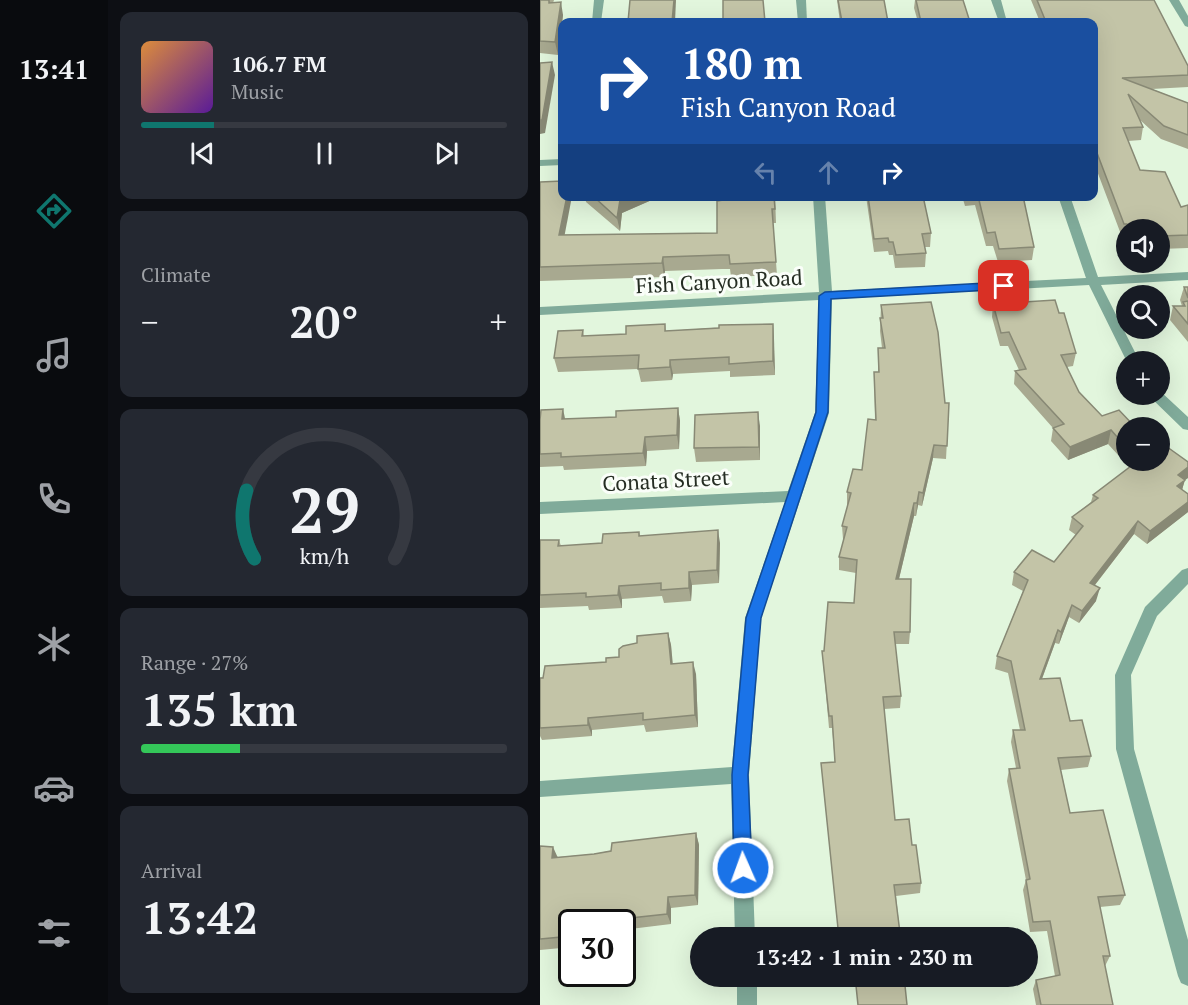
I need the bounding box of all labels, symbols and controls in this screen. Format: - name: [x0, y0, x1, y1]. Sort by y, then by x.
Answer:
- text: 180 m: [681, 35, 802, 91]
- icon: right: [582, 42, 660, 120]
- text: 106.7 FM: [231, 49, 326, 78]
- text: 13:41: [19, 51, 89, 87]
- text: Music: [231, 78, 284, 105]
- text: Fish Canyon Road: [681, 89, 896, 125]
- icon: previous: [186, 137, 219, 170]
- icon: pause: [308, 137, 341, 170]
- icon: next: [430, 137, 463, 170]
- icon: left: [749, 156, 782, 189]
- icon: ahead: [812, 156, 845, 189]
- icon: right: [875, 156, 908, 189]
- icon: directions: [33, 190, 75, 232]
- map controls: [1116, 219, 1170, 471]
- button: sound: [1116, 219, 1170, 273]
- pin: [978, 260, 1029, 311]
- text: Climate: [141, 261, 211, 288]
- street label: Fish Canyon Road: [635, 263, 803, 299]
- icon: arrive: [987, 269, 1020, 302]
- button: search: [1116, 285, 1170, 339]
- text: 20°: [289, 291, 359, 351]
- text: −: [141, 300, 159, 343]
- text: +: [489, 300, 507, 343]
- icon: music: [33, 334, 75, 376]
- button: +: [1116, 351, 1170, 405]
- button: −: [1116, 417, 1170, 471]
- street label: Conata Street: [602, 463, 730, 497]
- text: 29: [289, 469, 359, 552]
- icon: phone: [33, 478, 75, 520]
- text: km/h: [299, 543, 349, 571]
- icon: climate: [33, 623, 75, 665]
- text: Range · 27%: [141, 649, 248, 676]
- text: 135 km: [141, 679, 297, 739]
- icon: car: [33, 767, 75, 809]
- position arrow: [711, 836, 775, 900]
- text: Arrival: [141, 857, 202, 884]
- text: 13:42: [141, 887, 258, 947]
- speed limit sign: 30: [558, 909, 636, 987]
- icon: filters: [33, 912, 75, 954]
- text: 13:42 · 1 min · 230 m: [755, 942, 973, 971]

